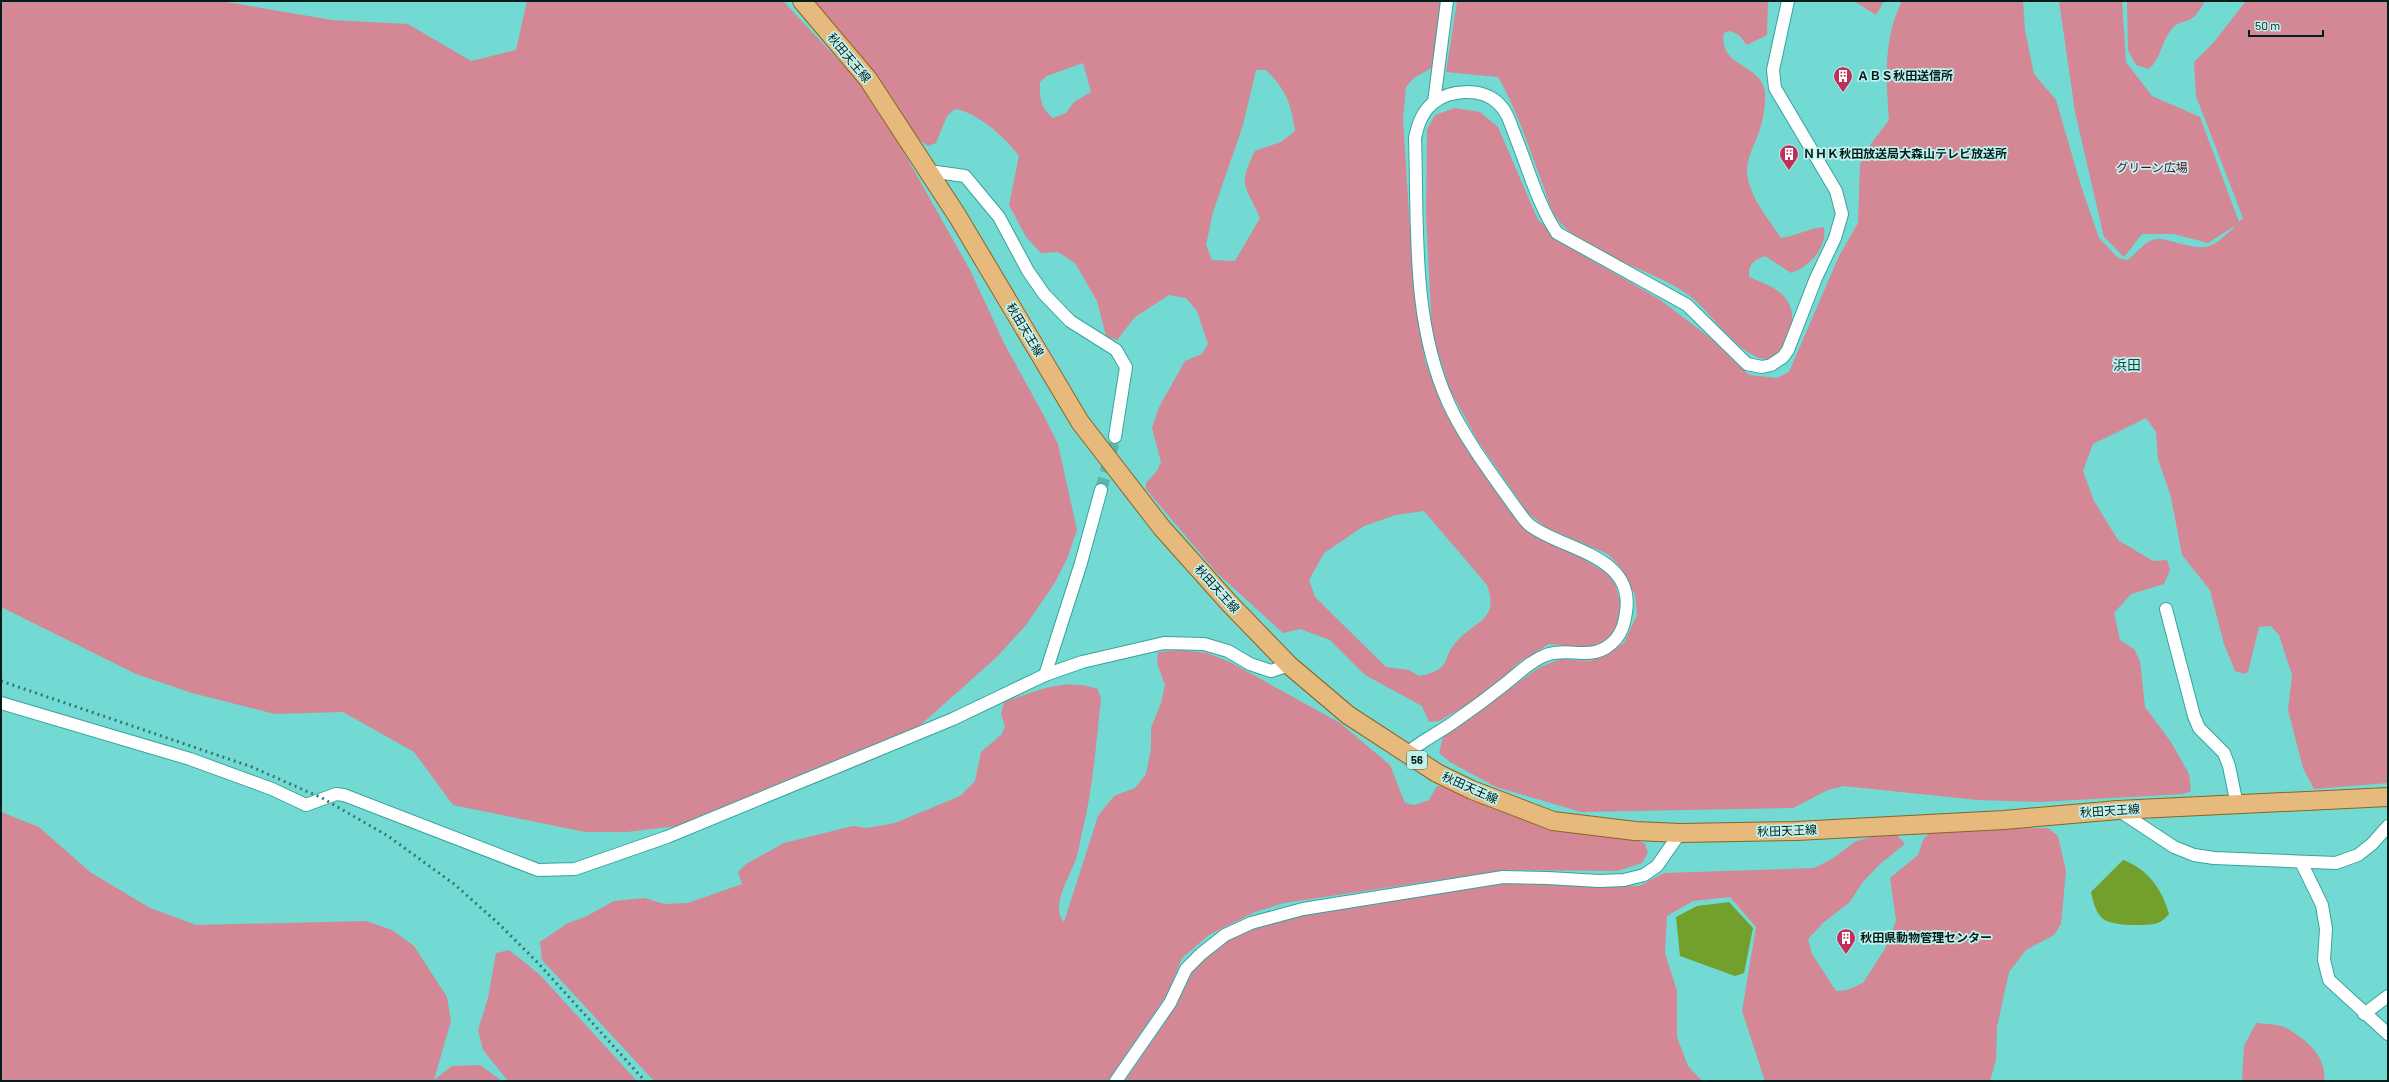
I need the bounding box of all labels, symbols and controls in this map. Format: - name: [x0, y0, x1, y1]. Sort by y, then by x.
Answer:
- scale bar: [2249, 12, 2323, 38]
- text: 50 m: [2255, 18, 2280, 32]
- street label: 秋田天王線: [825, 30, 874, 85]
- building icon: ＡＢＳ秋田送信所: [1832, 65, 1854, 93]
- place label: ＡＢＳ秋田送信所: [1857, 68, 1953, 82]
- building icon: ＮＨＫ秋田放送局大森山テレビ放送所: [1778, 143, 1800, 171]
- place label: ＮＨＫ秋田放送局大森山テレビ放送所: [1803, 146, 2007, 160]
- park label: グリーン広場: [2116, 160, 2188, 174]
- street label: 秋田天王線: [1004, 300, 1047, 359]
- district label: 浜田: [2113, 356, 2141, 373]
- street label: 秋田天王線: [1192, 561, 1243, 615]
- road number: 56: [1407, 751, 1427, 769]
- street label: 秋田天王線: [1440, 768, 1501, 806]
- street label: 秋田天王線: [2080, 801, 2140, 819]
- street label: 秋田天王線: [1757, 822, 1817, 838]
- building icon: 秋田県動物管理センター: [1835, 927, 1857, 955]
- place label: 秋田県動物管理センター: [1860, 930, 1992, 944]

